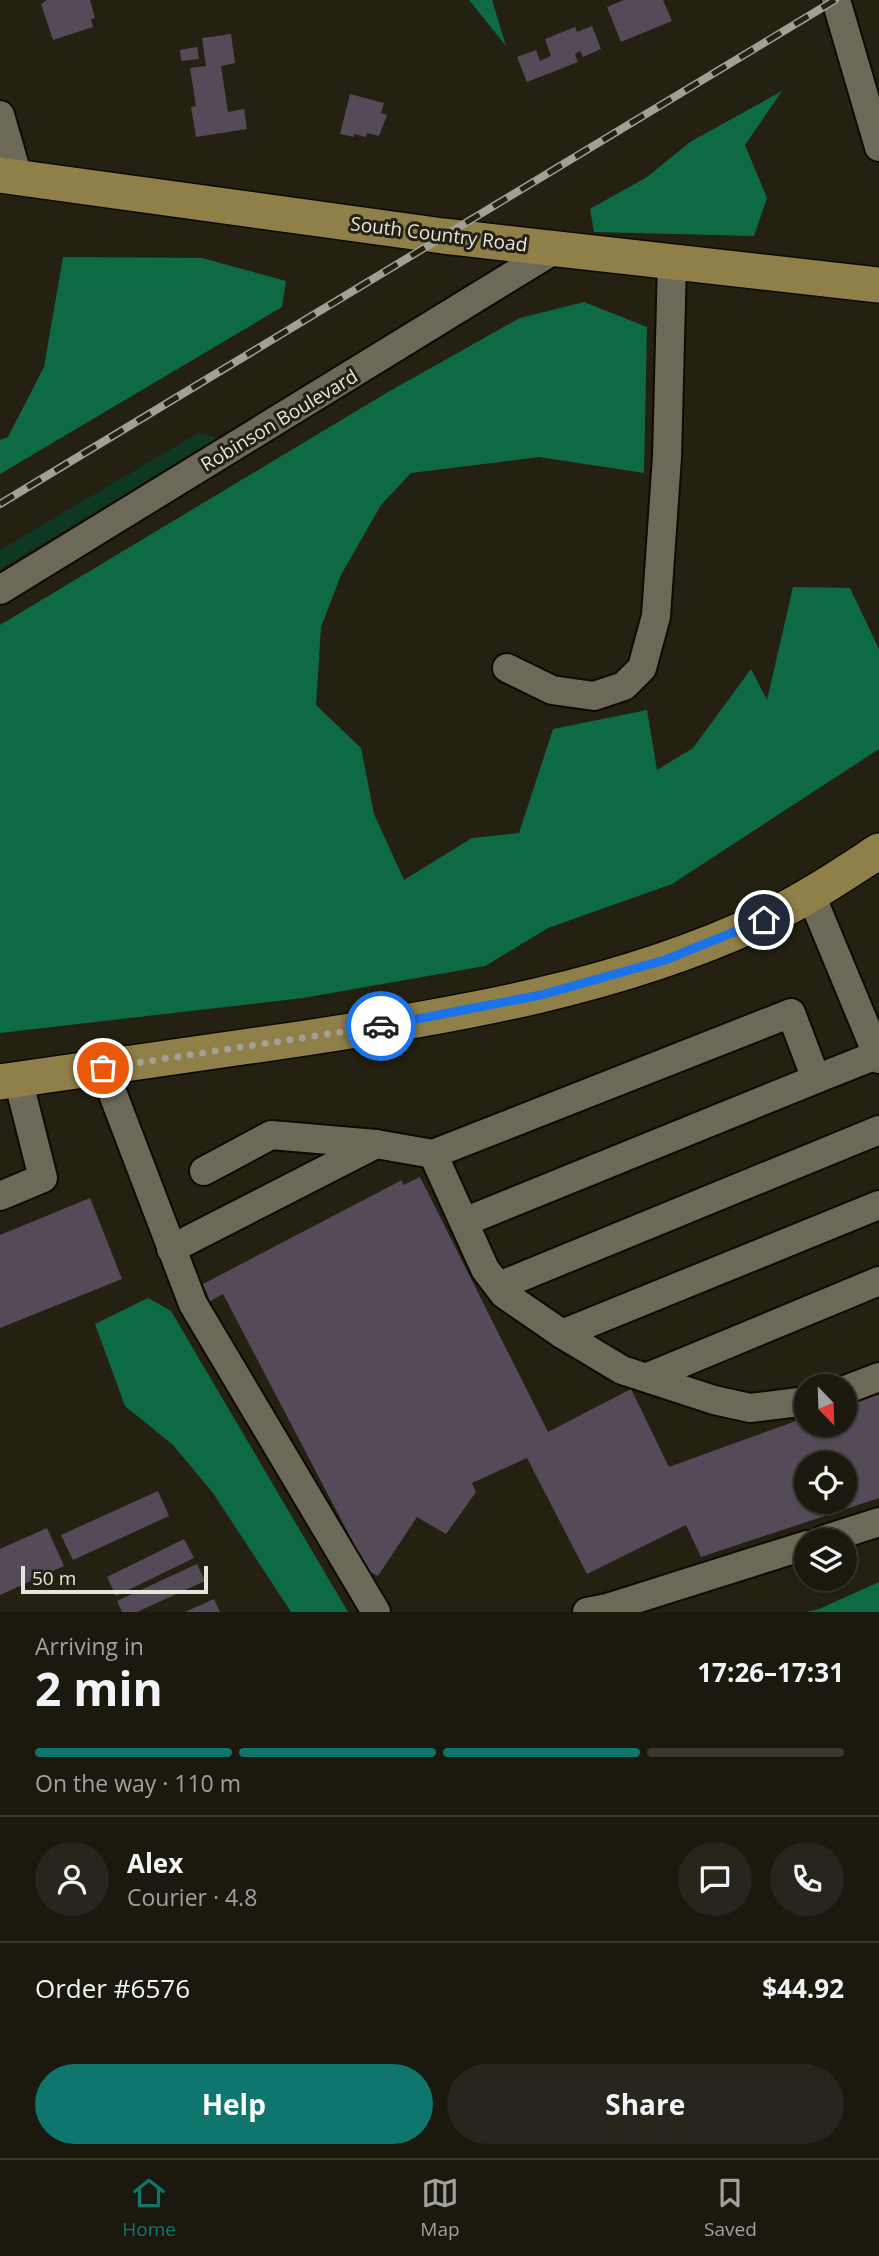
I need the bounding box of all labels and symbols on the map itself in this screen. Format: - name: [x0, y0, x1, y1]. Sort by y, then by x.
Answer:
- street label: South Country Road: [349, 210, 529, 258]
- street label: Robinson Boulevard: [196, 363, 362, 477]
- pin: [734, 890, 794, 950]
- courier: [346, 991, 416, 1061]
- pin: [73, 1038, 133, 1098]
- north arrow: [794, 1374, 858, 1437]
- scale bar: [21, 1563, 208, 1595]

